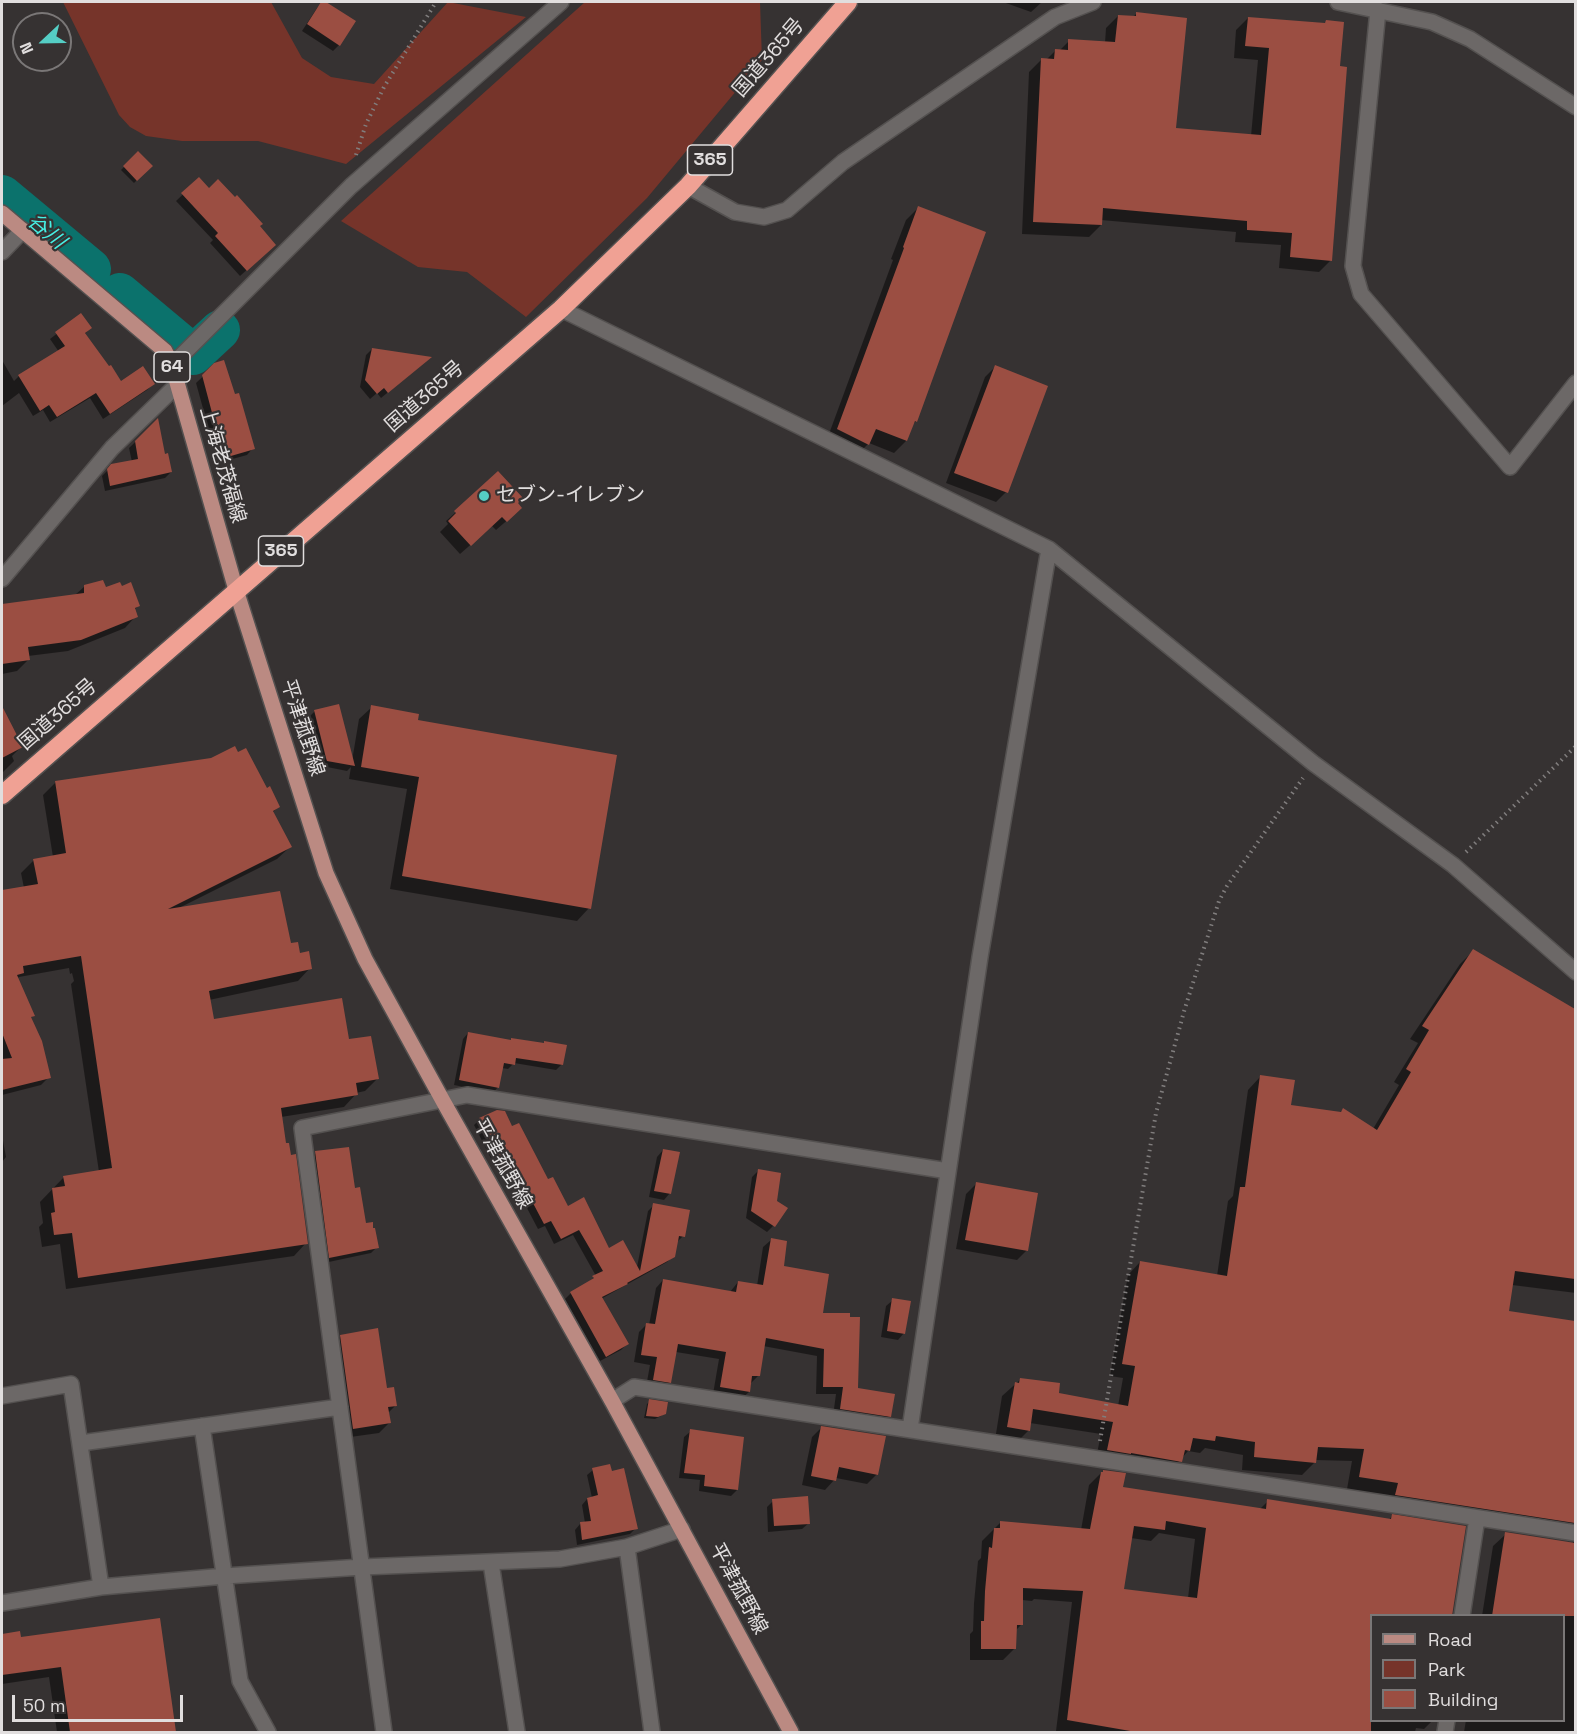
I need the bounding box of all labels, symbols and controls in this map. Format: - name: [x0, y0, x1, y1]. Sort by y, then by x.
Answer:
- north arrow: [12, 12, 72, 72]
- street label: 国道365号: [728, 14, 810, 102]
- text: N: [15, 39, 38, 57]
- road number: 365: [688, 145, 732, 175]
- water label: 谷川: [22, 209, 70, 255]
- road number: 64: [154, 352, 190, 382]
- street label: 国道365号: [381, 356, 469, 438]
- street label: 上海老茂福線: [194, 404, 250, 526]
- place label: セブン-イレブン: [496, 484, 645, 508]
- marker: セブン-イレブン: [477, 489, 491, 503]
- road number: 365: [258, 536, 304, 566]
- street label: 国道365号: [14, 674, 102, 756]
- street label: 平津菰野線: [275, 677, 329, 779]
- street label: 平津菰野線: [467, 1114, 537, 1214]
- street label: 平津菰野線: [704, 1539, 772, 1639]
- legend: [1370, 1614, 1565, 1722]
- text: Road: [1428, 1628, 1472, 1651]
- text: Park: [1428, 1658, 1465, 1681]
- scale bar: [15, 1683, 186, 1721]
- text: Building: [1428, 1688, 1498, 1711]
- text: 50 m: [23, 1694, 65, 1717]

